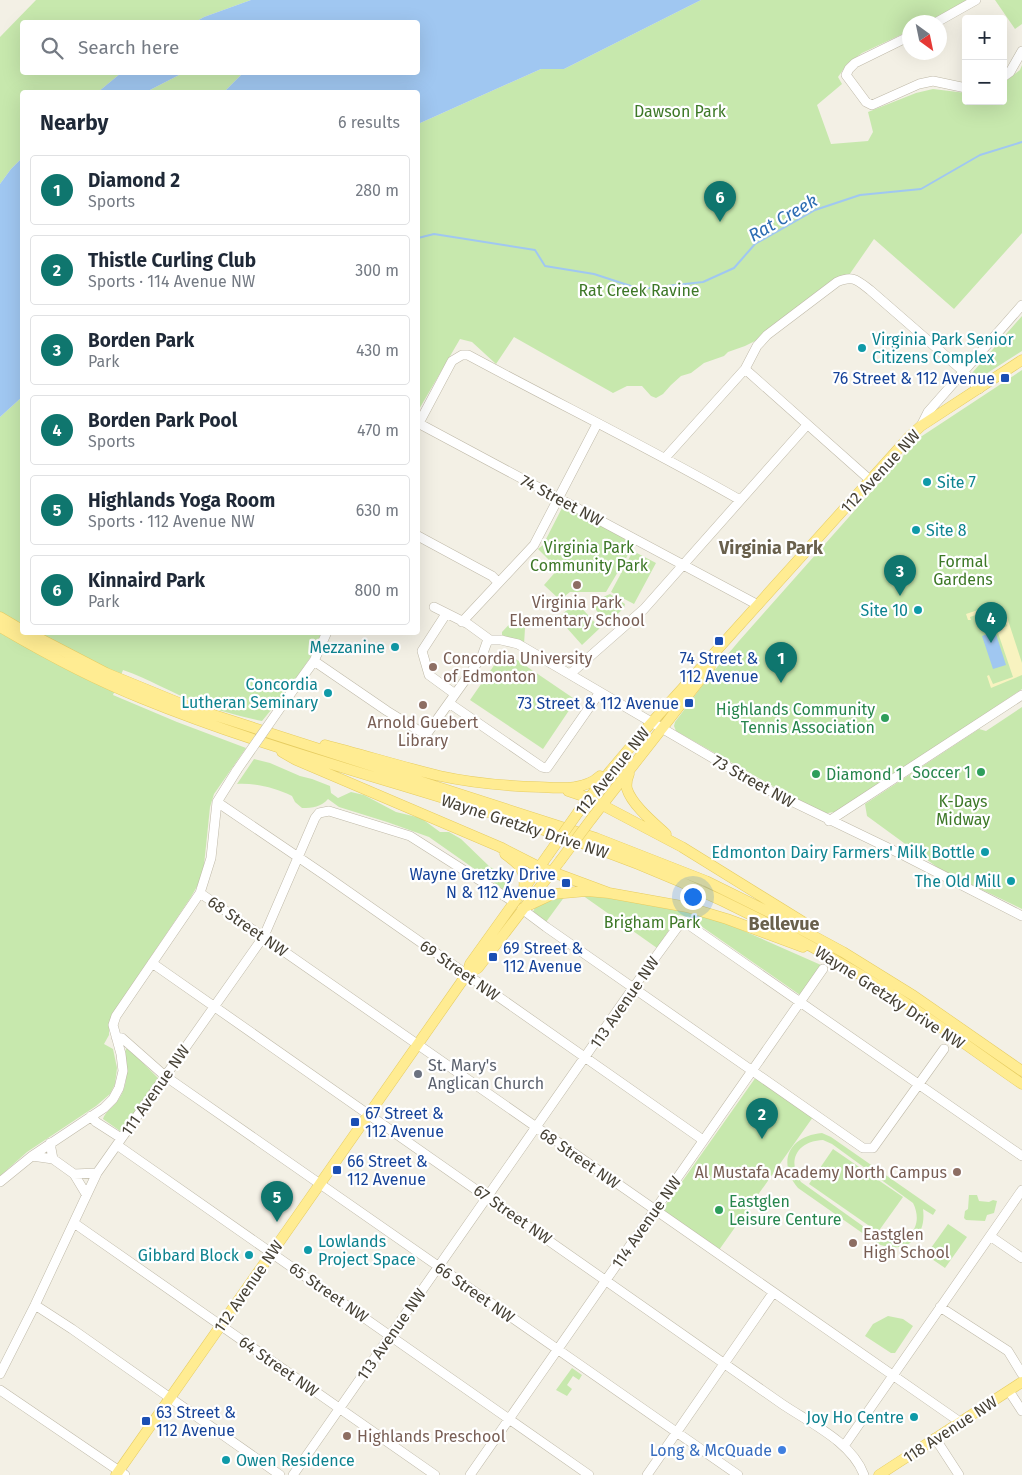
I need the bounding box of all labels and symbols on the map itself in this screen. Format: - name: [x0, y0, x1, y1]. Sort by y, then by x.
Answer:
- north arrow: [902, 15, 947, 60]
- park label: Dawson Park: [634, 102, 727, 121]
- pin: 6: [704, 181, 736, 222]
- water label: Rat Creek: [745, 189, 822, 247]
- park label: Rat Creek Ravine: [579, 281, 700, 300]
- place label: Virginia Park Senior Citizens Complex: [872, 330, 1014, 367]
- marker: Virginia Park Senior Citizens Complex: [856, 342, 868, 354]
- place label: 76 Street & 112 Avenue: [833, 369, 995, 388]
- marker: 76 Street & 112 Avenue: [999, 372, 1011, 384]
- street label: 112 Avenue NW: [837, 426, 924, 517]
- street label: 74 Street NW: [517, 471, 606, 530]
- place label: Site 7: [937, 473, 976, 492]
- marker: Site 7: [921, 476, 933, 488]
- place label: Site 8: [926, 521, 967, 540]
- marker: Site 8: [910, 524, 922, 536]
- district label: Virginia Park: [718, 537, 824, 559]
- park label: Virginia Park Community Park: [530, 538, 649, 575]
- park label: Formal Gardens: [933, 552, 993, 589]
- pin: 3: [884, 555, 916, 596]
- marker: Virginia Park Elementary School: [571, 579, 583, 591]
- place label: Virginia Park Elementary School: [509, 593, 645, 630]
- place label: Site 10: [860, 601, 908, 620]
- pin: 4: [975, 602, 1007, 643]
- marker: Site 10: [912, 604, 924, 616]
- marker: 74 Street & 112 Avenue: [713, 635, 725, 647]
- place label: Mezzanine: [310, 638, 385, 657]
- marker: Mezzanine: [389, 641, 401, 653]
- pin: 1: [765, 642, 797, 683]
- place label: Concordia University of Edmonton: [443, 649, 592, 686]
- place label: 74 Street & 112 Avenue: [680, 649, 759, 686]
- marker: Concordia University of Edmonton: [427, 661, 439, 673]
- place label: Concordia Lutheran Seminary: [181, 675, 318, 712]
- marker: Concordia Lutheran Seminary: [322, 687, 334, 699]
- place label: 73 Street & 112 Avenue: [517, 694, 679, 713]
- marker: 73 Street & 112 Avenue: [683, 697, 695, 709]
- marker: Arnold Guebert Library: [417, 699, 429, 711]
- place label: Highlands Community Tennis Association: [716, 700, 875, 737]
- marker: Highlands Community Tennis Association: [879, 712, 891, 724]
- place label: Arnold Guebert Library: [368, 713, 479, 750]
- street label: 112 Avenue NW: [571, 724, 654, 819]
- street label: 73 Street NW: [709, 751, 798, 812]
- place label: Soccer 1: [912, 763, 971, 782]
- place label: Diamond 1: [826, 765, 903, 784]
- marker: Soccer 1: [975, 766, 987, 778]
- marker: Diamond 1: [810, 768, 822, 780]
- street label: Wayne Gretzky Drive NW: [439, 790, 611, 863]
- park label: K-Days Midway: [936, 792, 990, 829]
- place label: Edmonton Dairy Farmers' Milk Bottle: [712, 843, 975, 862]
- marker: Edmonton Dairy Farmers' Milk Bottle: [979, 846, 991, 858]
- place label: Wayne Gretzky Drive N & 112 Avenue: [409, 865, 556, 902]
- place label: The Old Mill: [915, 872, 1001, 891]
- marker: The Old Mill: [1005, 875, 1017, 887]
- marker: Wayne Gretzky Drive N & 112 Avenue: [560, 877, 572, 889]
- your location: [680, 884, 706, 910]
- street label: 68 Street NW: [204, 892, 291, 961]
- park label: Brigham Park: [604, 913, 701, 932]
- district label: Bellevue: [749, 913, 820, 935]
- street label: 69 Street NW: [416, 936, 503, 1005]
- place label: 69 Street & 112 Avenue: [503, 939, 584, 976]
- street label: Wayne Gretzky Drive NW: [811, 942, 968, 1053]
- marker: 69 Street & 112 Avenue: [487, 951, 499, 963]
- street label: 113 Avenue NW: [586, 953, 663, 1052]
- street label: 111 Avenue NW: [117, 1041, 194, 1139]
- place label: St. Mary's Anglican Church: [428, 1056, 544, 1093]
- marker: St. Mary's Anglican Church: [412, 1068, 424, 1080]
- pin: 2: [746, 1098, 778, 1139]
- place label: 67 Street & 112 Avenue: [365, 1104, 444, 1141]
- marker: 67 Street & 112 Avenue: [349, 1116, 361, 1128]
- street label: 68 Street NW: [536, 1124, 623, 1193]
- place label: 66 Street & 112 Avenue: [347, 1152, 428, 1189]
- place label: Al Mustafa Academy North Campus: [695, 1163, 947, 1182]
- marker: 66 Street & 112 Avenue: [331, 1164, 343, 1176]
- marker: Al Mustafa Academy North Campus: [951, 1166, 963, 1178]
- street label: 114 Avenue NW: [608, 1173, 685, 1272]
- street label: 67 Street NW: [470, 1180, 556, 1248]
- pin: 5: [261, 1181, 293, 1222]
- place label: Eastglen Leisure Centure: [729, 1192, 841, 1229]
- marker: Eastglen Leisure Centure: [713, 1204, 725, 1216]
- place label: Eastglen High School: [863, 1225, 950, 1262]
- place label: Lowlands Project Space: [318, 1232, 416, 1269]
- street label: 112 Avenue NW: [210, 1237, 287, 1336]
- marker: Eastglen High School: [847, 1237, 859, 1249]
- marker: Lowlands Project Space: [302, 1244, 314, 1256]
- place label: Gibbard Block: [138, 1246, 240, 1265]
- marker: Gibbard Block: [243, 1249, 255, 1261]
- street label: 65 Street NW: [285, 1258, 372, 1327]
- street label: 66 Street NW: [431, 1258, 518, 1327]
- street label: 113 Avenue NW: [353, 1285, 430, 1384]
- street label: 64 Street NW: [235, 1332, 322, 1401]
- street label: 118 Avenue NW: [900, 1392, 1001, 1467]
- place label: 63 Street & 112 Avenue: [156, 1403, 236, 1440]
- place label: Joy Ho Centre: [806, 1408, 904, 1427]
- marker: Joy Ho Centre: [908, 1411, 920, 1423]
- marker: 63 Street & 112 Avenue: [140, 1415, 152, 1427]
- place label: Highlands Preschool: [357, 1427, 506, 1446]
- marker: Highlands Preschool: [341, 1430, 353, 1442]
- place label: Long & McQuade: [650, 1441, 772, 1460]
- marker: Long & McQuade: [776, 1444, 788, 1456]
- place label: Owen Residence: [236, 1451, 355, 1470]
- marker: Owen Residence: [220, 1454, 232, 1466]

